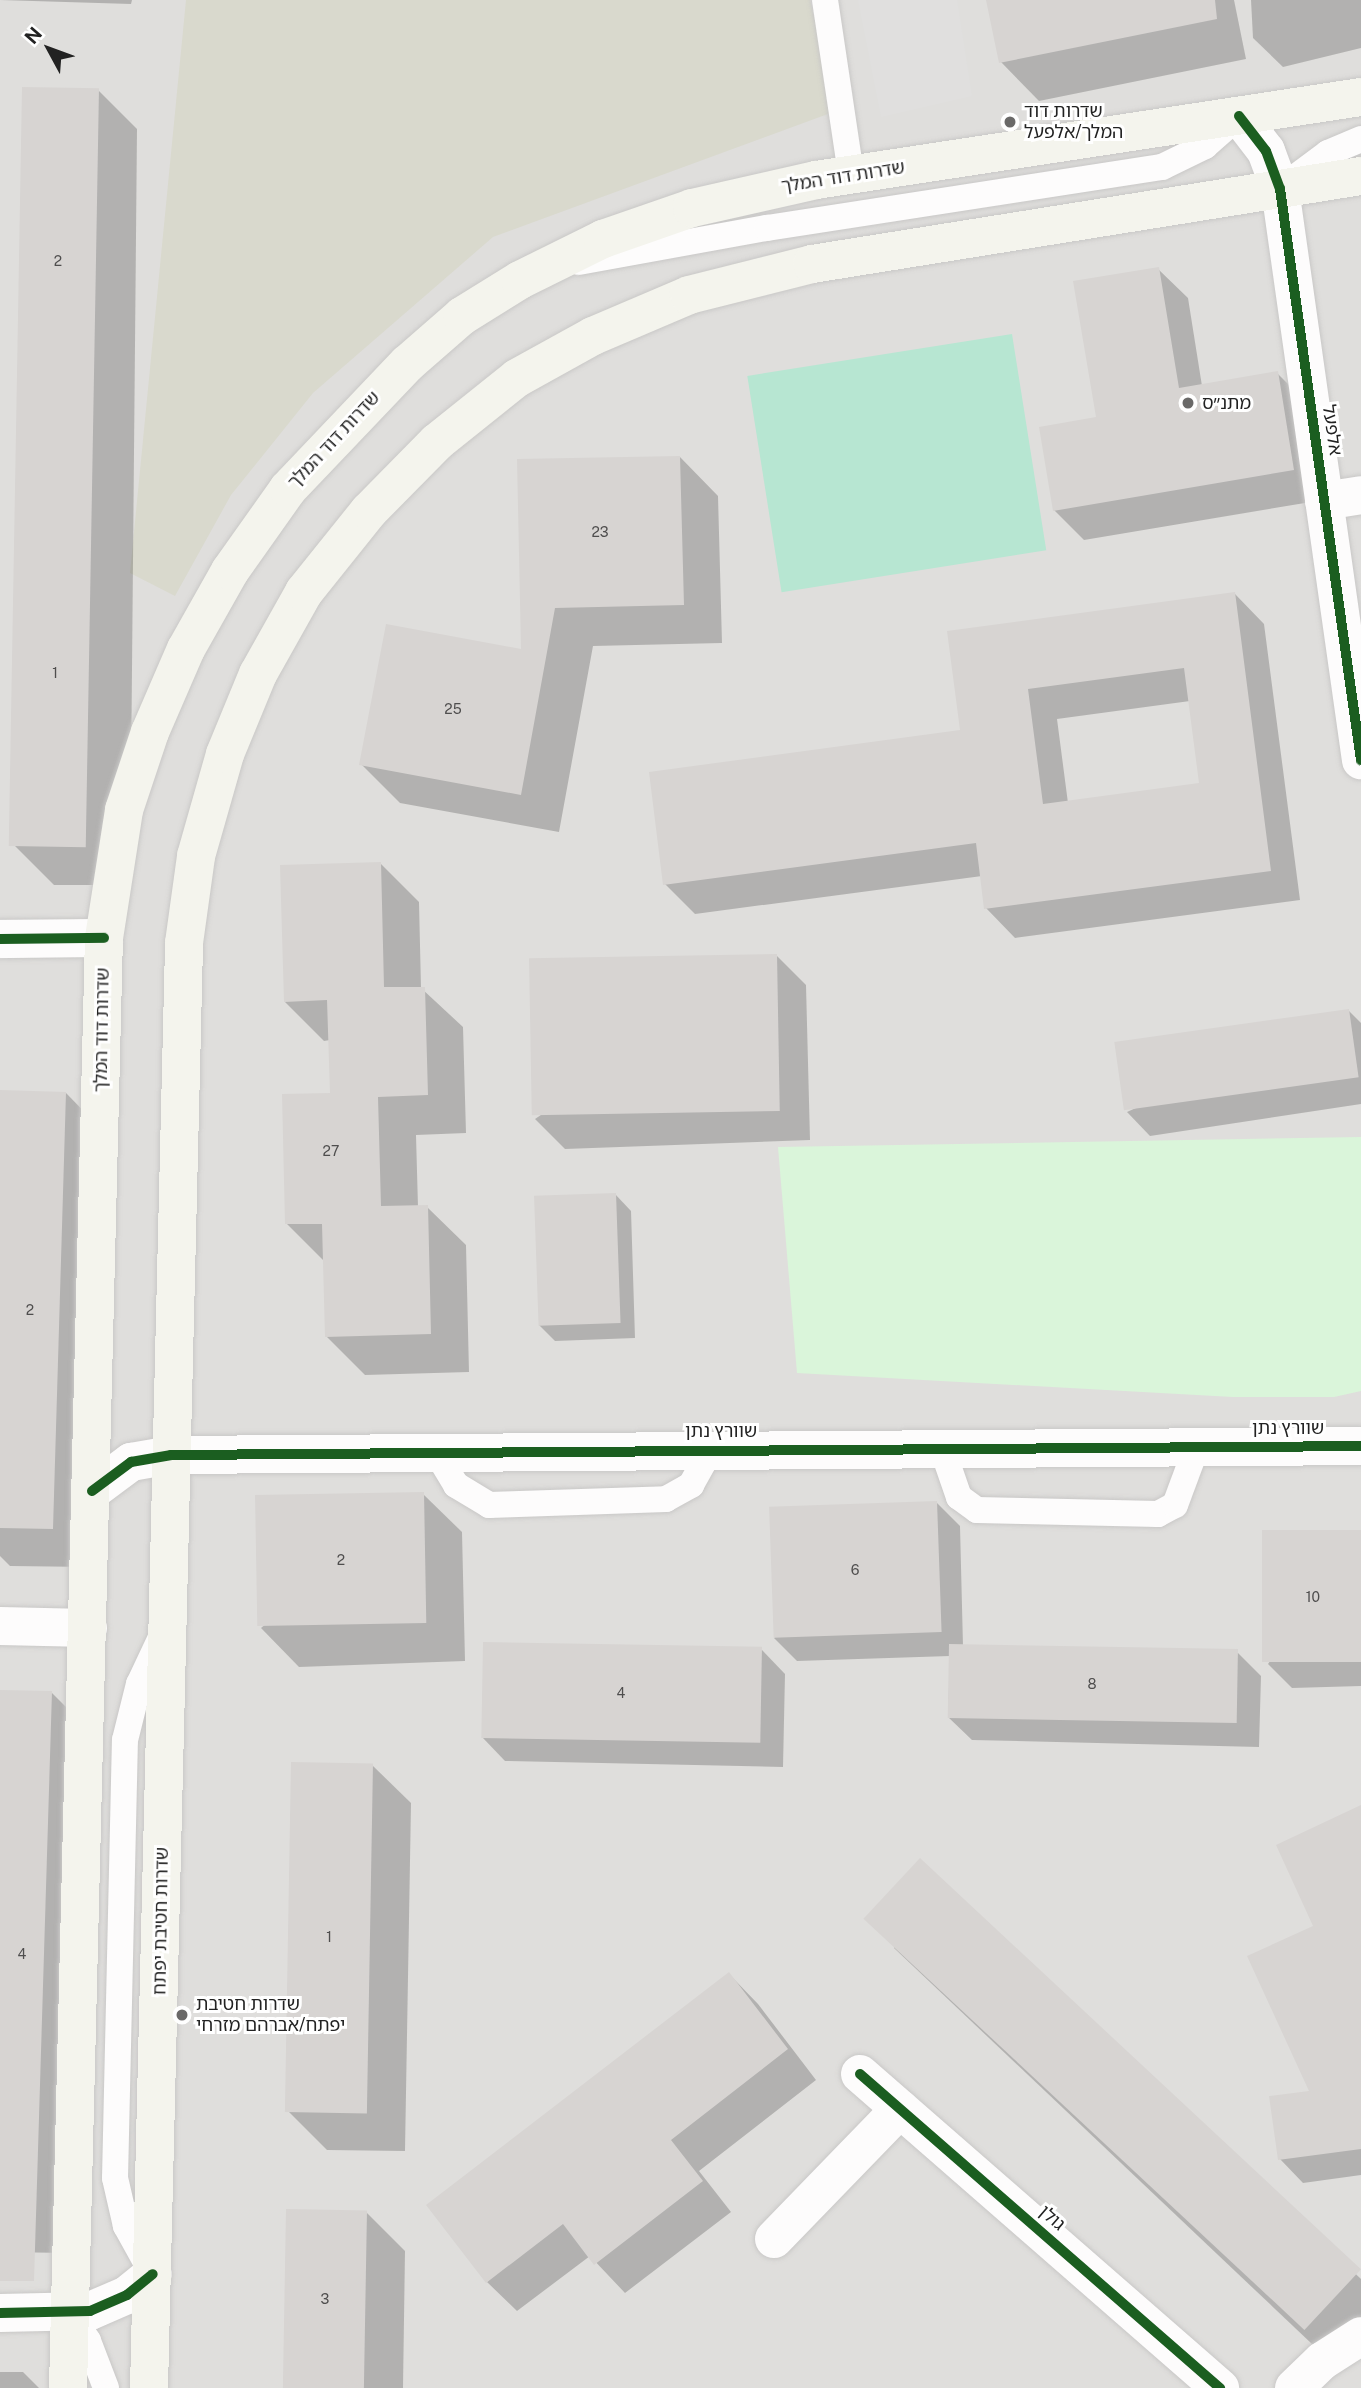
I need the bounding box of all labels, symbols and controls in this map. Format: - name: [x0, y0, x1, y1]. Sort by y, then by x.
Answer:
- north arrow: [14, 14, 84, 84]
- text: N: [20, 22, 46, 48]
- place label: שדרות דוד המלך/אלפעל: [1024, 101, 1123, 144]
- marker: שדרות דוד המלך/אלפעל: [1002, 114, 1018, 130]
- street label: שדרות דוד המלך: [780, 157, 906, 197]
- house number: 2: [54, 253, 62, 269]
- street label: שדרות דוד המלך: [284, 387, 384, 493]
- place label: מתנ״ס: [1202, 392, 1251, 414]
- marker: מתנ״ס: [1180, 395, 1196, 411]
- street label: אלפעל: [1318, 403, 1346, 457]
- house number: 23: [591, 524, 609, 540]
- house number: 1: [52, 665, 58, 681]
- house number: 25: [444, 701, 462, 717]
- street label: שדרות דוד המלך: [90, 967, 114, 1093]
- house number: 27: [323, 1143, 339, 1159]
- house number: 2: [26, 1302, 34, 1318]
- street label: שוורץ נתן: [1252, 1417, 1324, 1439]
- street label: שוורץ נתן: [685, 1420, 757, 1442]
- house number: 2: [337, 1552, 345, 1568]
- house number: 6: [851, 1562, 859, 1578]
- house number: 10: [1306, 1589, 1320, 1605]
- house number: 8: [1087, 1676, 1097, 1692]
- house number: 4: [617, 1685, 625, 1701]
- street label: שדרות חטיבת יפתח: [149, 1847, 173, 1995]
- house number: 1: [326, 1929, 332, 1945]
- house number: 4: [18, 1946, 26, 1962]
- place label: שדרות חטיבת יפתח/אברהם מזרחי: [196, 1994, 345, 2036]
- marker: שדרות חטיבת יפתח/אברהם מזרחי: [174, 2007, 190, 2023]
- street label: גולן: [1035, 2201, 1069, 2235]
- house number: 3: [321, 2291, 329, 2307]

